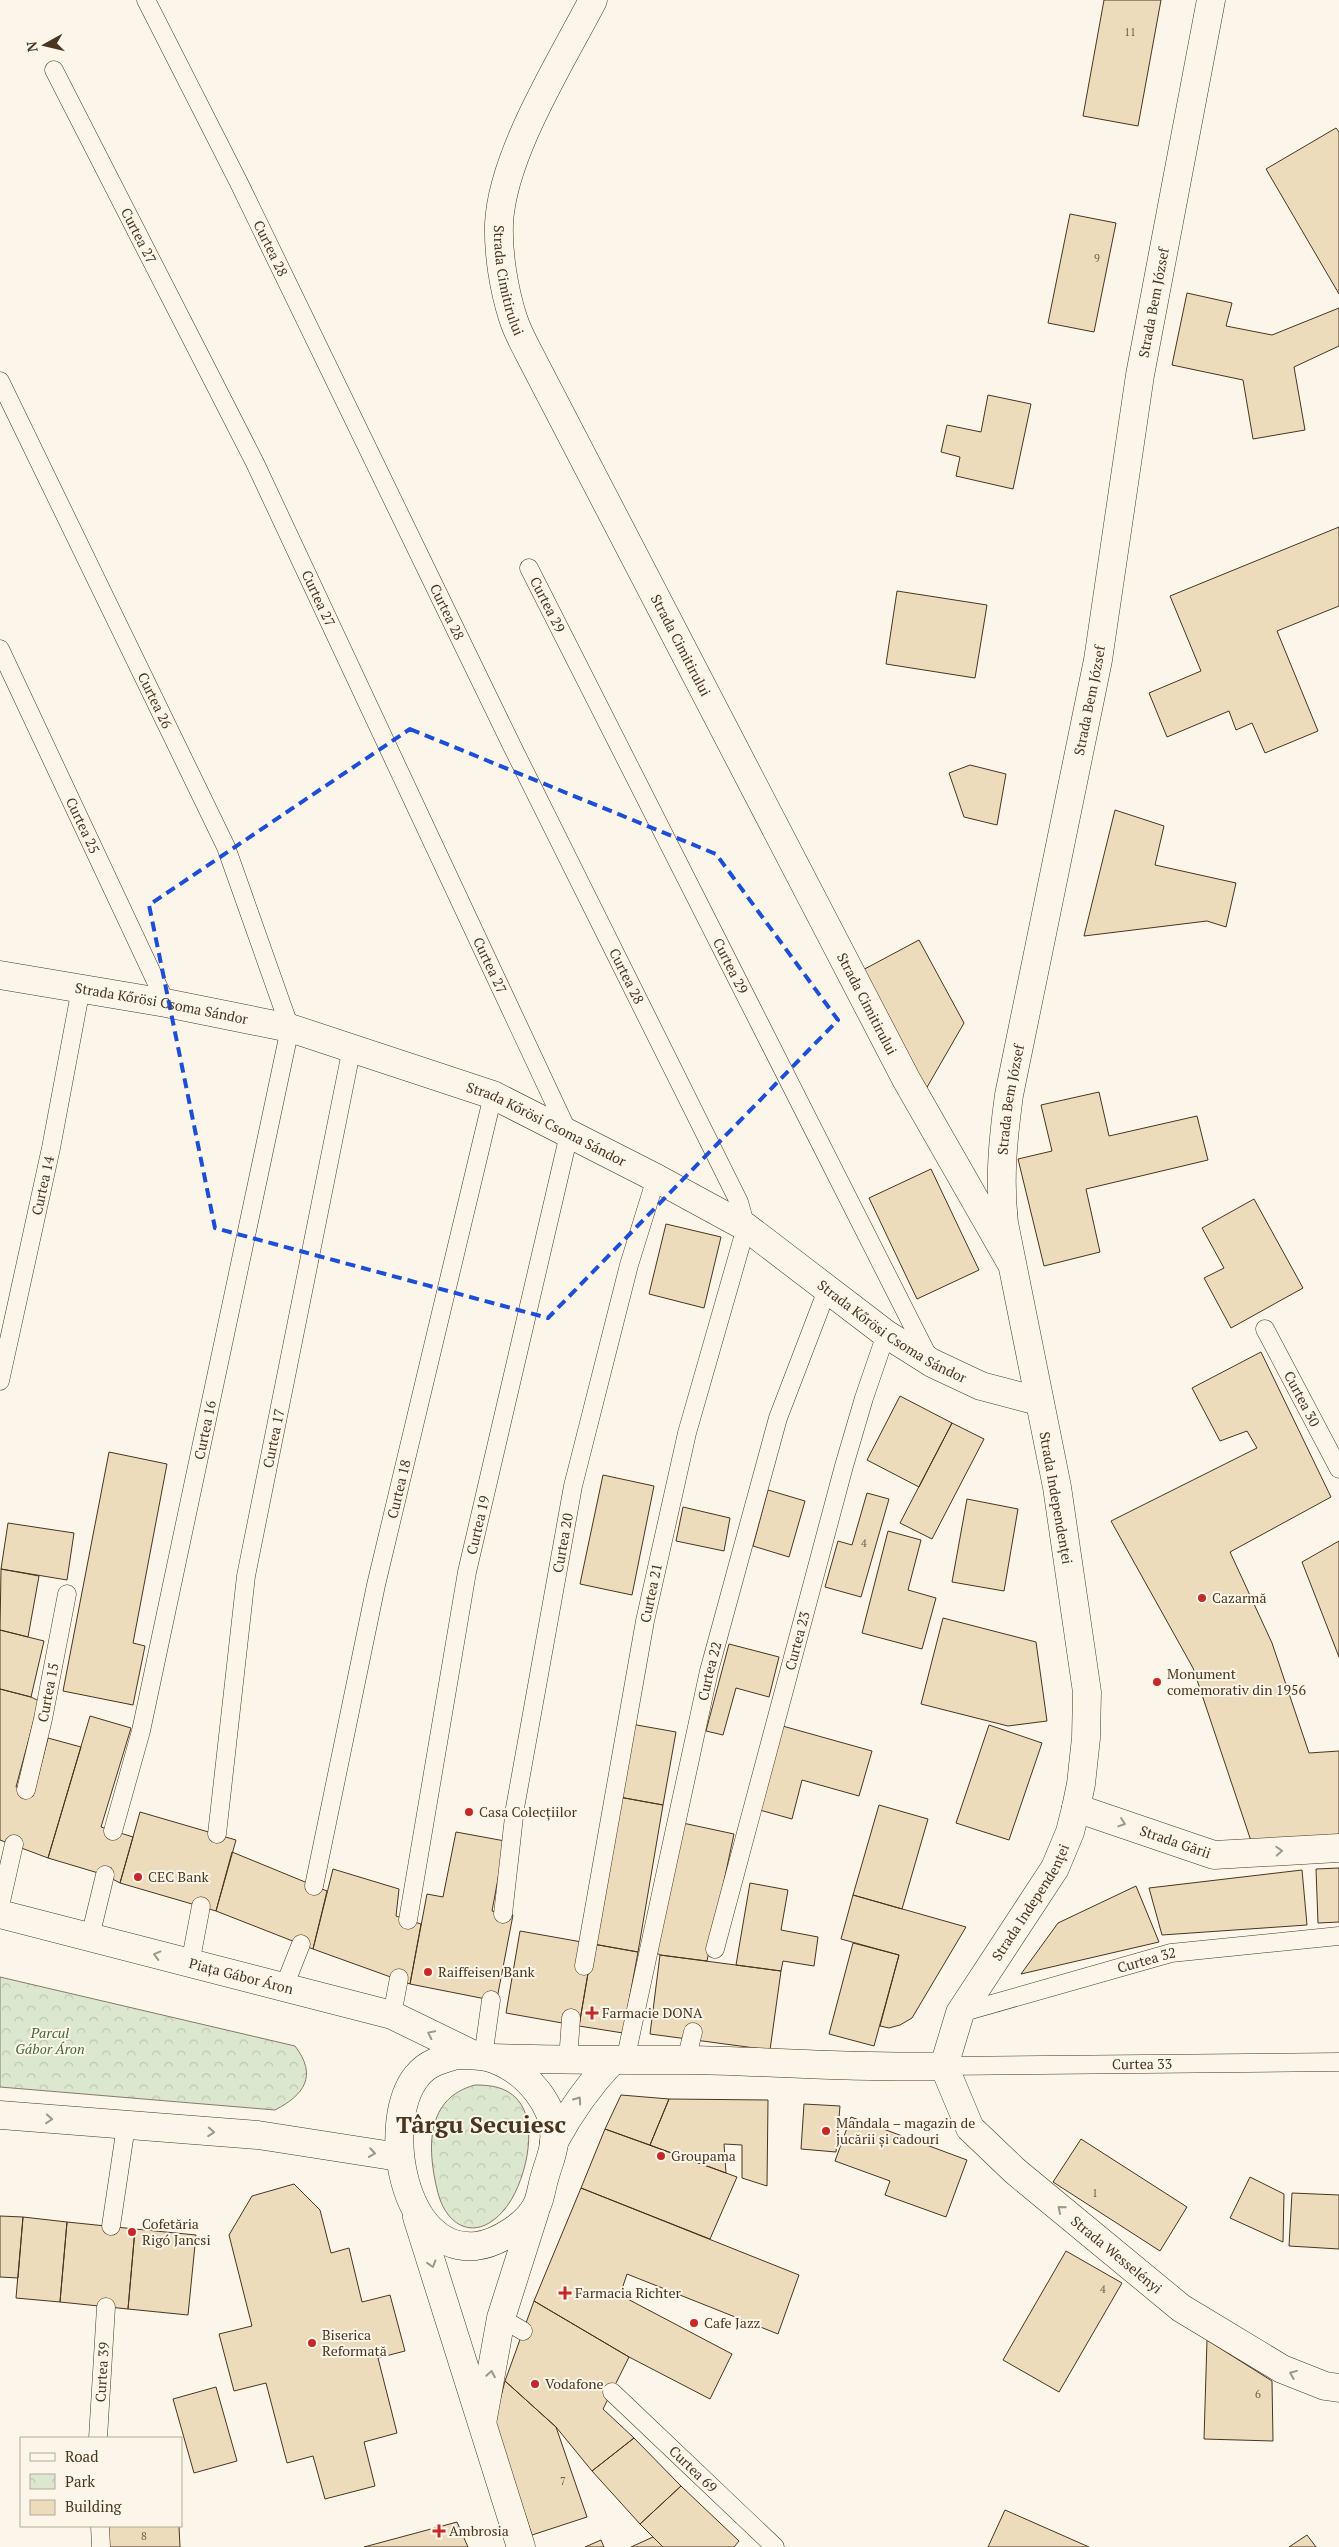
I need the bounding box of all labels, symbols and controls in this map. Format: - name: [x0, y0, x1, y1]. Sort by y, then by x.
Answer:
- north arrow: [20, 20, 70, 70]
- house number: 11: [1124, 25, 1136, 39]
- text: N: [21, 40, 42, 53]
- street label: Curtea 27: [117, 204, 161, 266]
- street label: Curtea 28: [250, 217, 293, 279]
- street label: Strada Cimitirului: [490, 225, 529, 339]
- street label: Strada Bem József: [1133, 245, 1173, 359]
- house number: 9: [1094, 251, 1100, 265]
- street label: Curtea 27: [298, 567, 340, 630]
- street label: Curtea 29: [526, 573, 570, 635]
- street label: Curtea 28: [426, 581, 469, 643]
- street label: Strada Cimitirului: [647, 591, 715, 699]
- street label: Strada Bem József: [1069, 643, 1109, 757]
- street label: Curtea 26: [134, 669, 177, 732]
- street label: Curtea 25: [62, 794, 105, 857]
- street label: Curtea 27: [469, 934, 512, 996]
- street label: Curtea 29: [709, 935, 753, 997]
- street label: Curtea 28: [605, 945, 649, 1007]
- street label: Strada Cimitirului: [833, 949, 902, 1058]
- street label: Strada Kőrösi Csoma Sándor: [74, 978, 250, 1028]
- street label: Strada Bem József: [993, 1041, 1028, 1155]
- street label: Strada Kőrösi Csoma Sándor: [464, 1077, 630, 1171]
- street label: Curtea 14: [27, 1154, 58, 1217]
- street label: Strada Kőrösi Csoma Sándor: [814, 1275, 971, 1387]
- street label: Curtea 30: [1280, 1368, 1325, 1430]
- street label: Curtea 16: [189, 1398, 220, 1461]
- street label: Curtea 17: [258, 1407, 288, 1470]
- street label: Strada Independenței: [1035, 1430, 1078, 1566]
- street label: Curtea 18: [382, 1457, 415, 1520]
- street label: Curtea 19: [462, 1493, 494, 1556]
- street label: Curtea 20: [548, 1512, 577, 1574]
- house number: 4: [861, 1536, 867, 1550]
- street label: Curtea 21: [635, 1562, 666, 1624]
- place label: Cazarmă: [1212, 1588, 1267, 1607]
- marker: Cazarmă: [1196, 1592, 1208, 1604]
- street label: Curtea 23: [780, 1609, 814, 1672]
- street label: Curtea 22: [693, 1639, 726, 1702]
- street label: Curtea 15: [33, 1661, 63, 1724]
- place label: Monument comemorativ din 1956: [1167, 1664, 1306, 1699]
- marker: Monument comemorativ din 1956: [1151, 1676, 1163, 1688]
- place label: Casa Colecțiilor: [479, 1802, 577, 1821]
- marker: Casa Colecțiilor: [463, 1806, 475, 1818]
- one-way arrow: [1117, 1818, 1126, 1828]
- street label: Strada Gării: [1137, 1820, 1214, 1862]
- street label: Strada Independenței: [987, 1841, 1073, 1964]
- one-way arrow: [1275, 1846, 1283, 1857]
- place label: CEC Bank: [148, 1867, 210, 1886]
- marker: CEC Bank: [132, 1871, 144, 1883]
- street label: Curtea 32: [1115, 1943, 1177, 1977]
- one-way arrow: [154, 1951, 162, 1961]
- street label: Piața Gábor Áron: [187, 1953, 296, 1998]
- place label: Raiffeisen Bank: [438, 1962, 536, 1981]
- marker: Raiffeisen Bank: [422, 1966, 434, 1978]
- place label: Farmacie DONA: [602, 2003, 703, 2022]
- marker: Farmacie DONA: [586, 2007, 598, 2019]
- park label: Parcul Gábor Áron: [15, 2023, 85, 2058]
- one-way arrow: [427, 2030, 436, 2040]
- street label: Curtea 33: [1112, 2054, 1172, 2073]
- one-way arrow: [572, 2096, 581, 2106]
- district label: Târgu Secuiesc: [396, 2108, 566, 2140]
- place label: Mandala – magazin de jucării și cadouri: [836, 2113, 975, 2148]
- one-way arrow: [45, 2114, 53, 2125]
- marker: Mandala – magazin de jucării și cadouri: [820, 2125, 832, 2137]
- one-way arrow: [207, 2126, 215, 2137]
- place label: Groupama: [671, 2146, 736, 2165]
- one-way arrow: [368, 2147, 376, 2158]
- marker: Groupama: [655, 2150, 667, 2162]
- house number: 1: [1092, 2186, 1098, 2200]
- one-way arrow: [1058, 2205, 1067, 2214]
- street label: Strada Wesselényi: [1067, 2211, 1166, 2298]
- place label: Cofetăria Rigó Jancsi: [142, 2214, 211, 2249]
- marker: Cofetăria Rigó Jancsi: [126, 2226, 138, 2238]
- one-way arrow: [427, 2259, 437, 2268]
- house number: 4: [1100, 2282, 1106, 2296]
- place label: Farmacia Richter: [575, 2283, 682, 2302]
- marker: Farmacia Richter: [559, 2287, 571, 2299]
- place label: Cafe Jazz: [704, 2313, 760, 2332]
- marker: Cafe Jazz: [688, 2317, 700, 2329]
- place label: Biserica Reformată: [322, 2325, 387, 2360]
- marker: Biserica Reformată: [306, 2337, 318, 2349]
- street label: Curtea 39: [90, 2341, 113, 2403]
- one-way arrow: [1289, 2369, 1298, 2380]
- one-way arrow: [485, 2370, 495, 2379]
- place label: Vodafone: [545, 2374, 604, 2393]
- marker: Vodafone: [529, 2378, 541, 2390]
- house number: 6: [1255, 2387, 1261, 2401]
- legend: [20, 2437, 182, 2527]
- street label: Curtea 69: [665, 2441, 722, 2496]
- text: Road: [65, 2446, 98, 2466]
- text: Park: [65, 2471, 95, 2491]
- house number: 7: [560, 2474, 566, 2488]
- text: Building: [65, 2496, 123, 2516]
- place label: Ambrosia: [449, 2521, 509, 2540]
- marker: Ambrosia: [433, 2525, 445, 2537]
- house number: 8: [141, 2529, 147, 2543]

